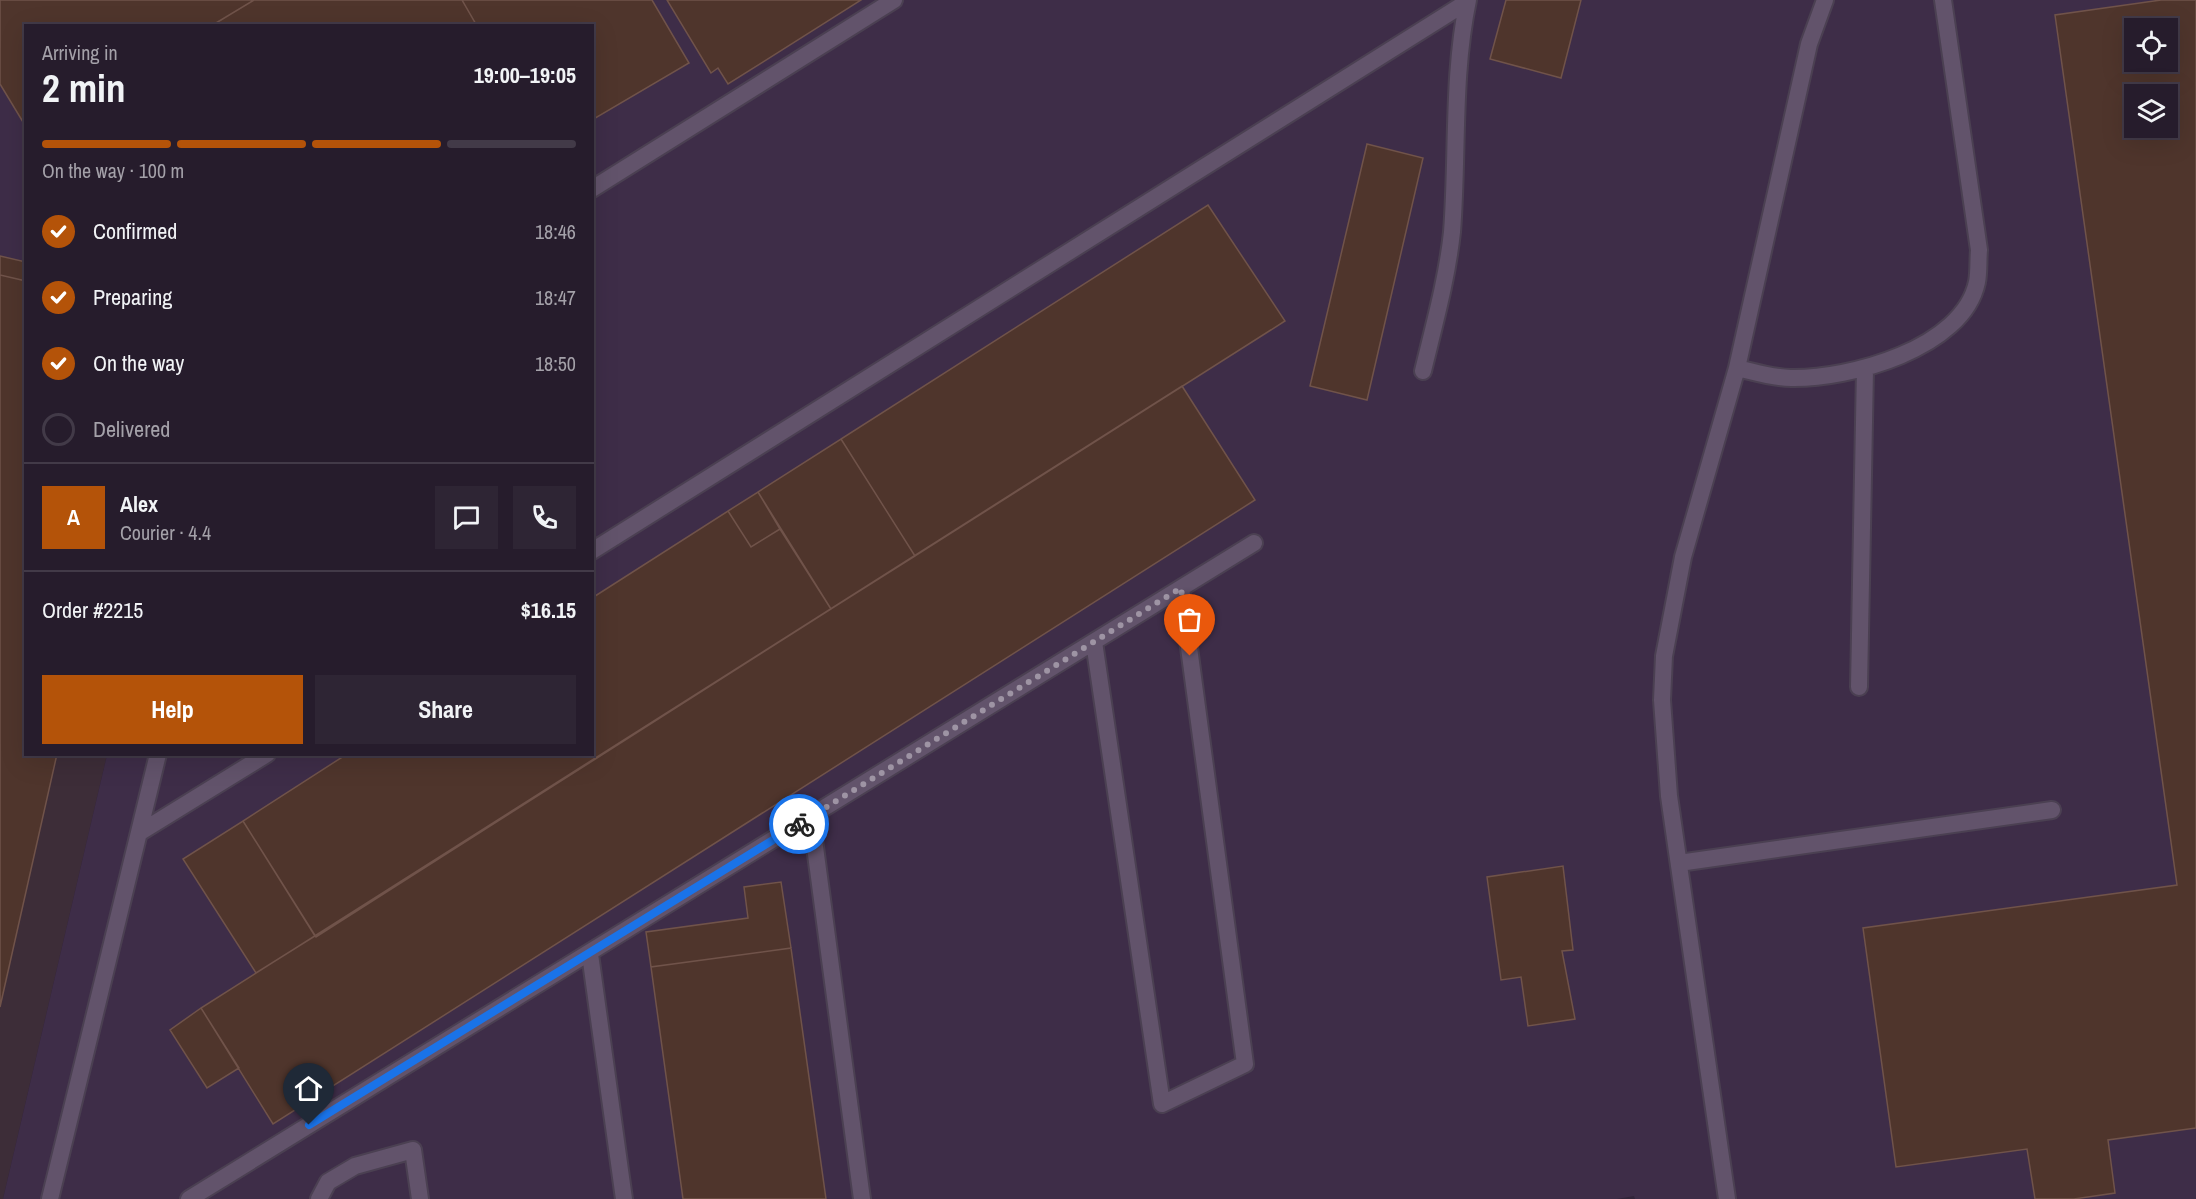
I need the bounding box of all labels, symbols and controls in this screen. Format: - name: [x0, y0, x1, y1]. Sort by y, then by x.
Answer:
- map controls: [2124, 18, 2178, 138]
- button: locate: [2124, 18, 2178, 72]
- text: Arriving in: [42, 39, 118, 66]
- text: 19:00–19:05: [474, 60, 576, 90]
- text: 2 min: [42, 62, 126, 114]
- button: layers: [2124, 84, 2178, 138]
- text: On the way · 100 m: [42, 157, 184, 184]
- icon: check: [42, 215, 75, 248]
- text: Confirmed: [93, 216, 177, 246]
- text: 18:46: [535, 218, 576, 245]
- icon: check: [42, 281, 75, 314]
- text: Preparing: [93, 282, 172, 312]
- text: 18:47: [535, 284, 576, 311]
- icon: check: [42, 347, 75, 380]
- text: On the way: [93, 348, 184, 378]
- text: 18:50: [535, 350, 576, 377]
- text: Delivered: [93, 414, 170, 444]
- button: chat: [435, 486, 498, 549]
- button: phone: [513, 486, 576, 549]
- text: Alex: [120, 489, 158, 519]
- text: A: [67, 502, 80, 532]
- text: Courier · 4.4: [120, 519, 211, 546]
- pin: [1164, 594, 1215, 656]
- text: Order #2215: [42, 595, 143, 625]
- text: $16.15: [521, 595, 576, 625]
- icon: bag: [1173, 603, 1206, 636]
- button: Help: [42, 675, 303, 744]
- button: Share: [315, 675, 576, 744]
- courier: [769, 794, 829, 854]
- icon: bike: [783, 808, 816, 841]
- pin: [283, 1063, 334, 1125]
- icon: home: [292, 1072, 325, 1105]

